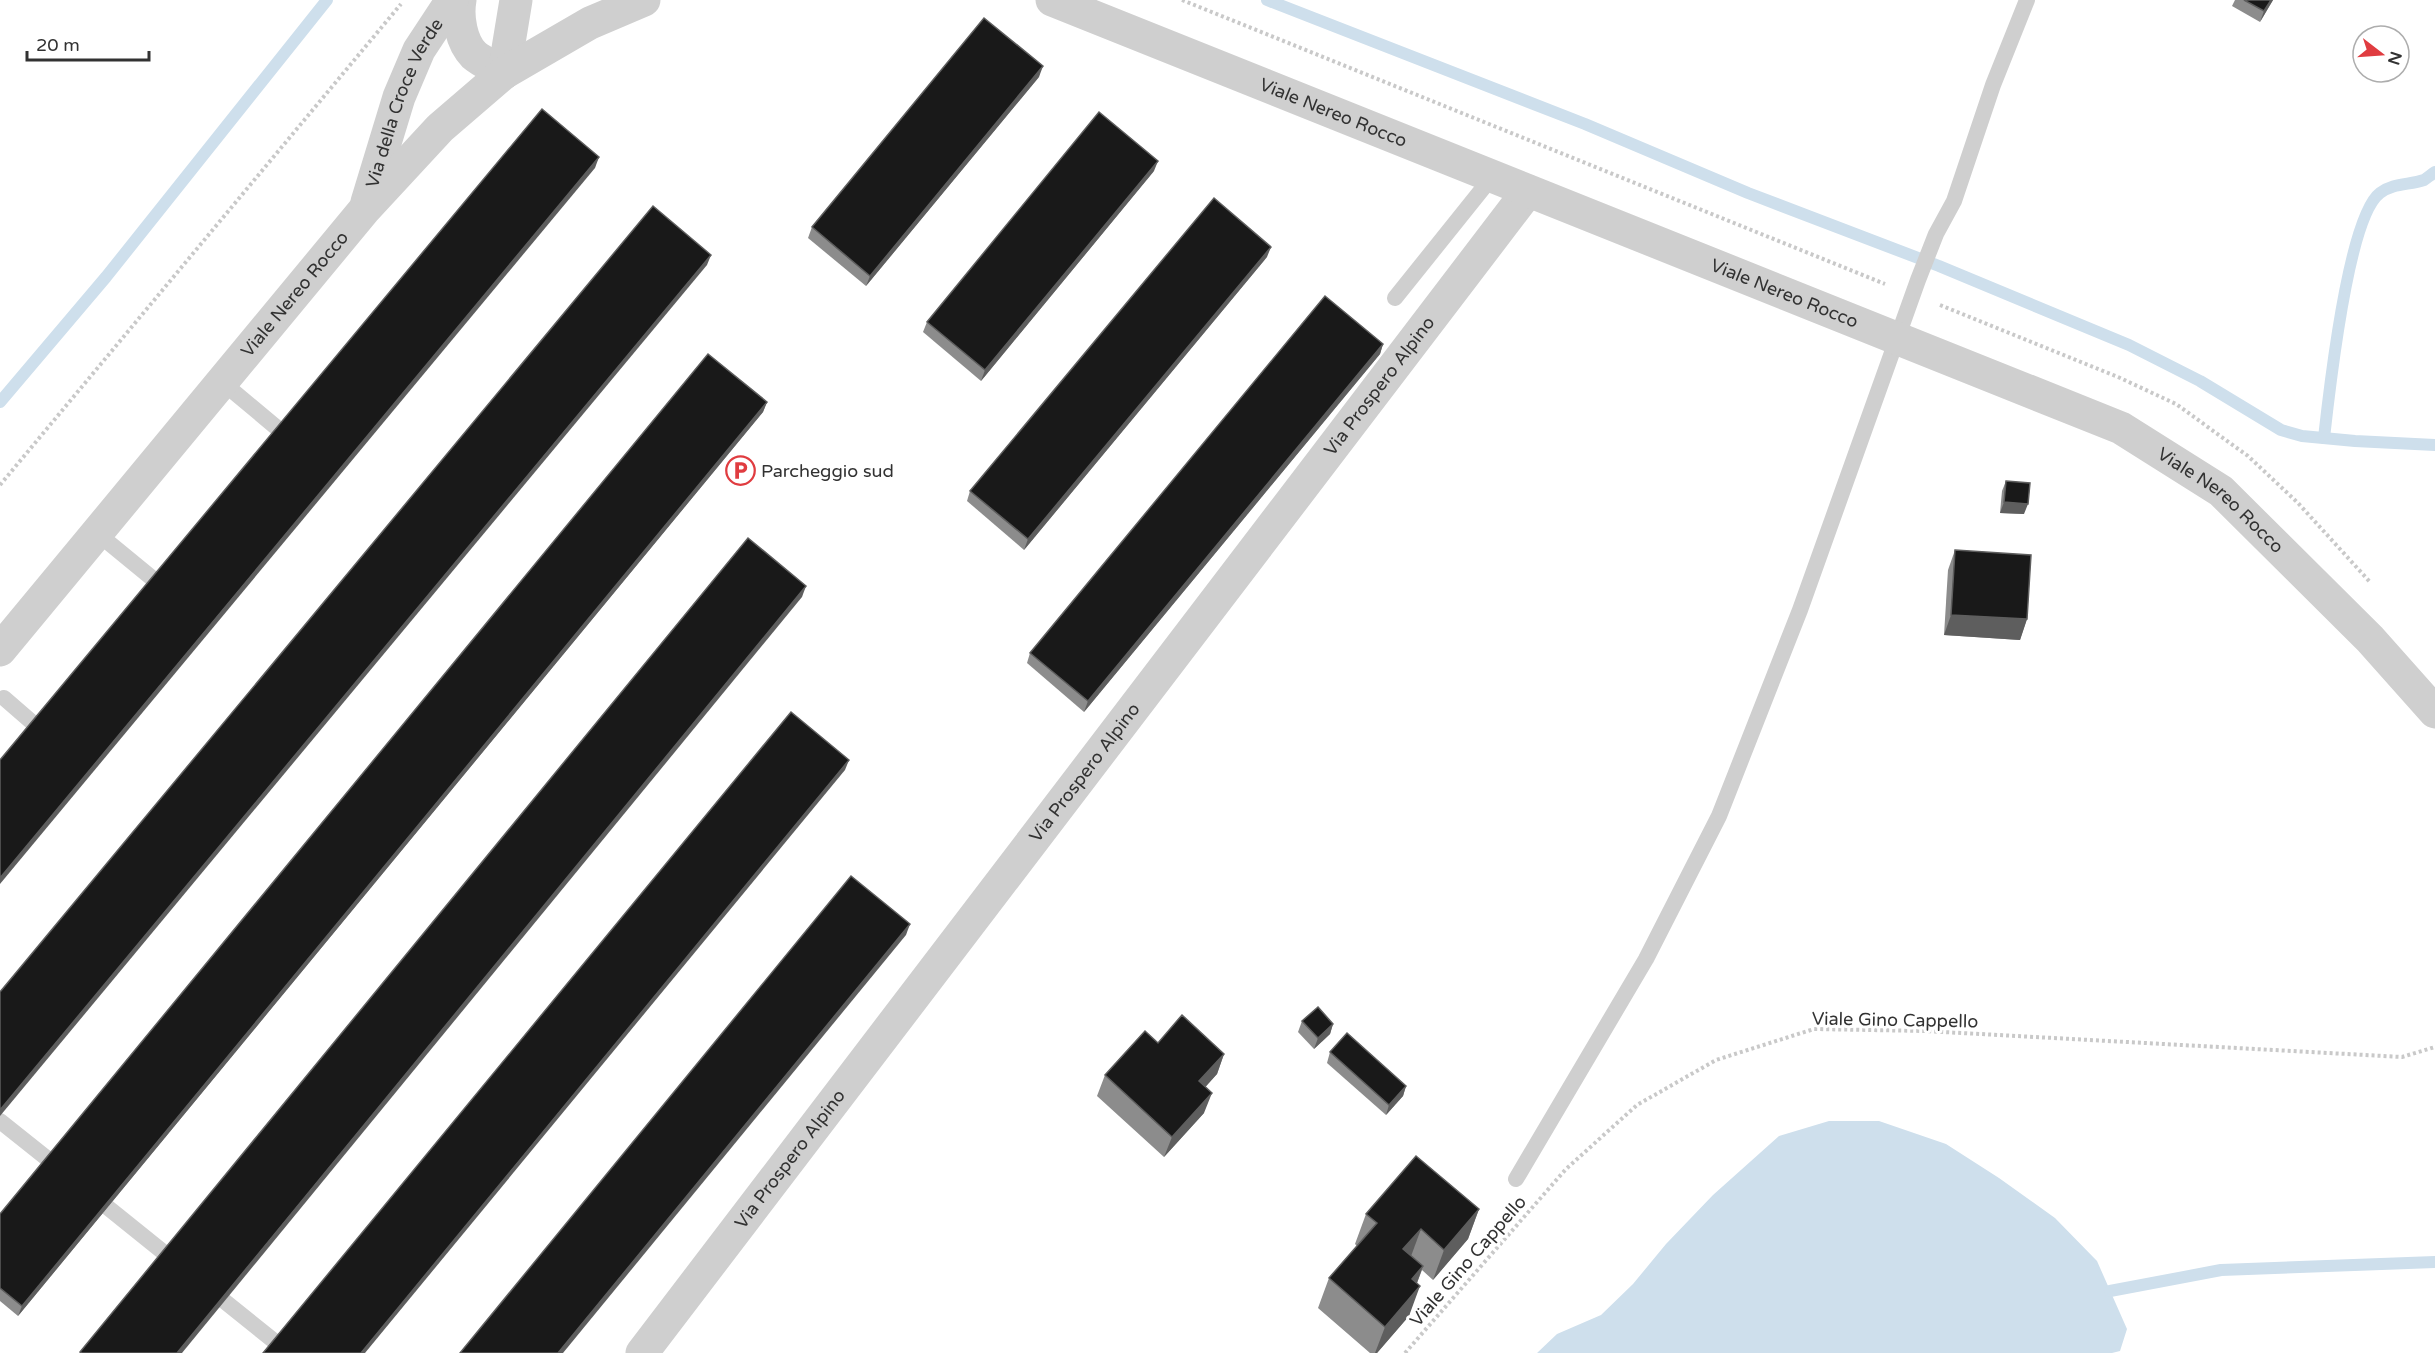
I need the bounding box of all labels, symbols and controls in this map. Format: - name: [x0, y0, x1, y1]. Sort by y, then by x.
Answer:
- street label: Via della Croce Verde: [361, 14, 448, 190]
- scale bar: [27, 24, 148, 62]
- north arrow: [2351, 24, 2411, 84]
- text: 20 m: [36, 34, 80, 56]
- text: N: [2383, 49, 2406, 67]
- street label: Viale Nereo Rocco: [1256, 73, 1410, 152]
- street label: Viale Nereo Rocco: [236, 227, 353, 362]
- street label: Viale Nereo Rocco: [1708, 254, 1861, 333]
- street label: Via Prospero Alpino: [1319, 312, 1439, 460]
- street label: Viale Nereo Rocco: [2153, 443, 2288, 558]
- parking icon: Parcheggio sud: [724, 455, 756, 487]
- place label: Parcheggio sud: [761, 460, 894, 482]
- street label: Via Prospero Alpino: [1025, 699, 1145, 846]
- street label: Viale Gino Cappello: [1812, 1008, 1978, 1032]
- street label: Via Prospero Alpino: [730, 1085, 850, 1233]
- street label: Viale Gino Cappello: [1405, 1191, 1531, 1331]

